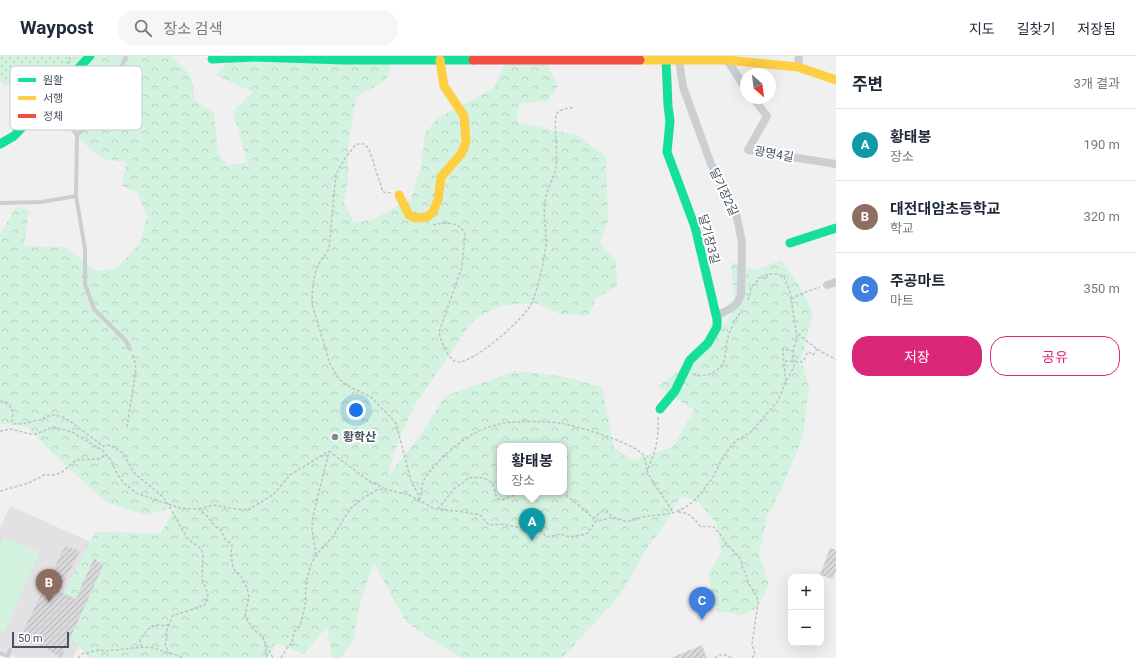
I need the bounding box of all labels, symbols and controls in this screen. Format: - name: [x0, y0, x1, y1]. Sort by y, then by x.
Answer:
- search box: [118, 10, 398, 46]
- text: Waypost: [20, 16, 94, 39]
- icon: search: [132, 17, 154, 39]
- text: 장소 검색: [164, 20, 222, 38]
- text: 지도: [969, 21, 995, 37]
- text: 길찾기: [1017, 21, 1055, 37]
- text: 저장됨: [1077, 21, 1116, 37]
- legend: [10, 66, 142, 130]
- north arrow: [740, 68, 776, 104]
- text: 원활: [43, 74, 63, 87]
- text: 주변: [852, 74, 883, 94]
- text: 3개 결과: [1074, 76, 1120, 91]
- text: 서행: [43, 92, 63, 105]
- text: 정체: [43, 110, 63, 123]
- text: 황태봉: [890, 128, 931, 146]
- text: A: [861, 137, 869, 152]
- text: 190 m: [1083, 137, 1120, 152]
- street label: 광명4길: [753, 144, 795, 164]
- text: 장소: [890, 149, 914, 164]
- street label: 달기장2길: [707, 166, 741, 218]
- text: 대전대암초등학교: [890, 200, 1000, 218]
- text: B: [861, 209, 869, 224]
- text: 320 m: [1083, 209, 1120, 224]
- street label: 달기장3길: [696, 213, 722, 265]
- text: 학교: [890, 221, 914, 236]
- text: 주공마트: [890, 272, 945, 290]
- text: C: [861, 281, 869, 296]
- text: 350 m: [1083, 281, 1120, 296]
- text: 마트: [890, 293, 914, 308]
- button: 저장: [852, 336, 982, 376]
- button: 공유: [990, 336, 1120, 376]
- your location: [346, 400, 366, 420]
- place label: 황학산: [343, 430, 376, 444]
- marker: 황학산: [330, 432, 340, 442]
- popup: [497, 443, 567, 495]
- text: 황태봉: [511, 452, 553, 470]
- text: 장소: [511, 473, 535, 488]
- pin: A: [519, 508, 545, 541]
- pin: B: [36, 569, 62, 602]
- map controls: [788, 574, 824, 646]
- button: +: [788, 574, 824, 610]
- pin: C: [689, 587, 715, 620]
- button: −: [788, 610, 824, 646]
- scale bar: [12, 630, 69, 649]
- text: 50 m: [18, 632, 43, 645]

